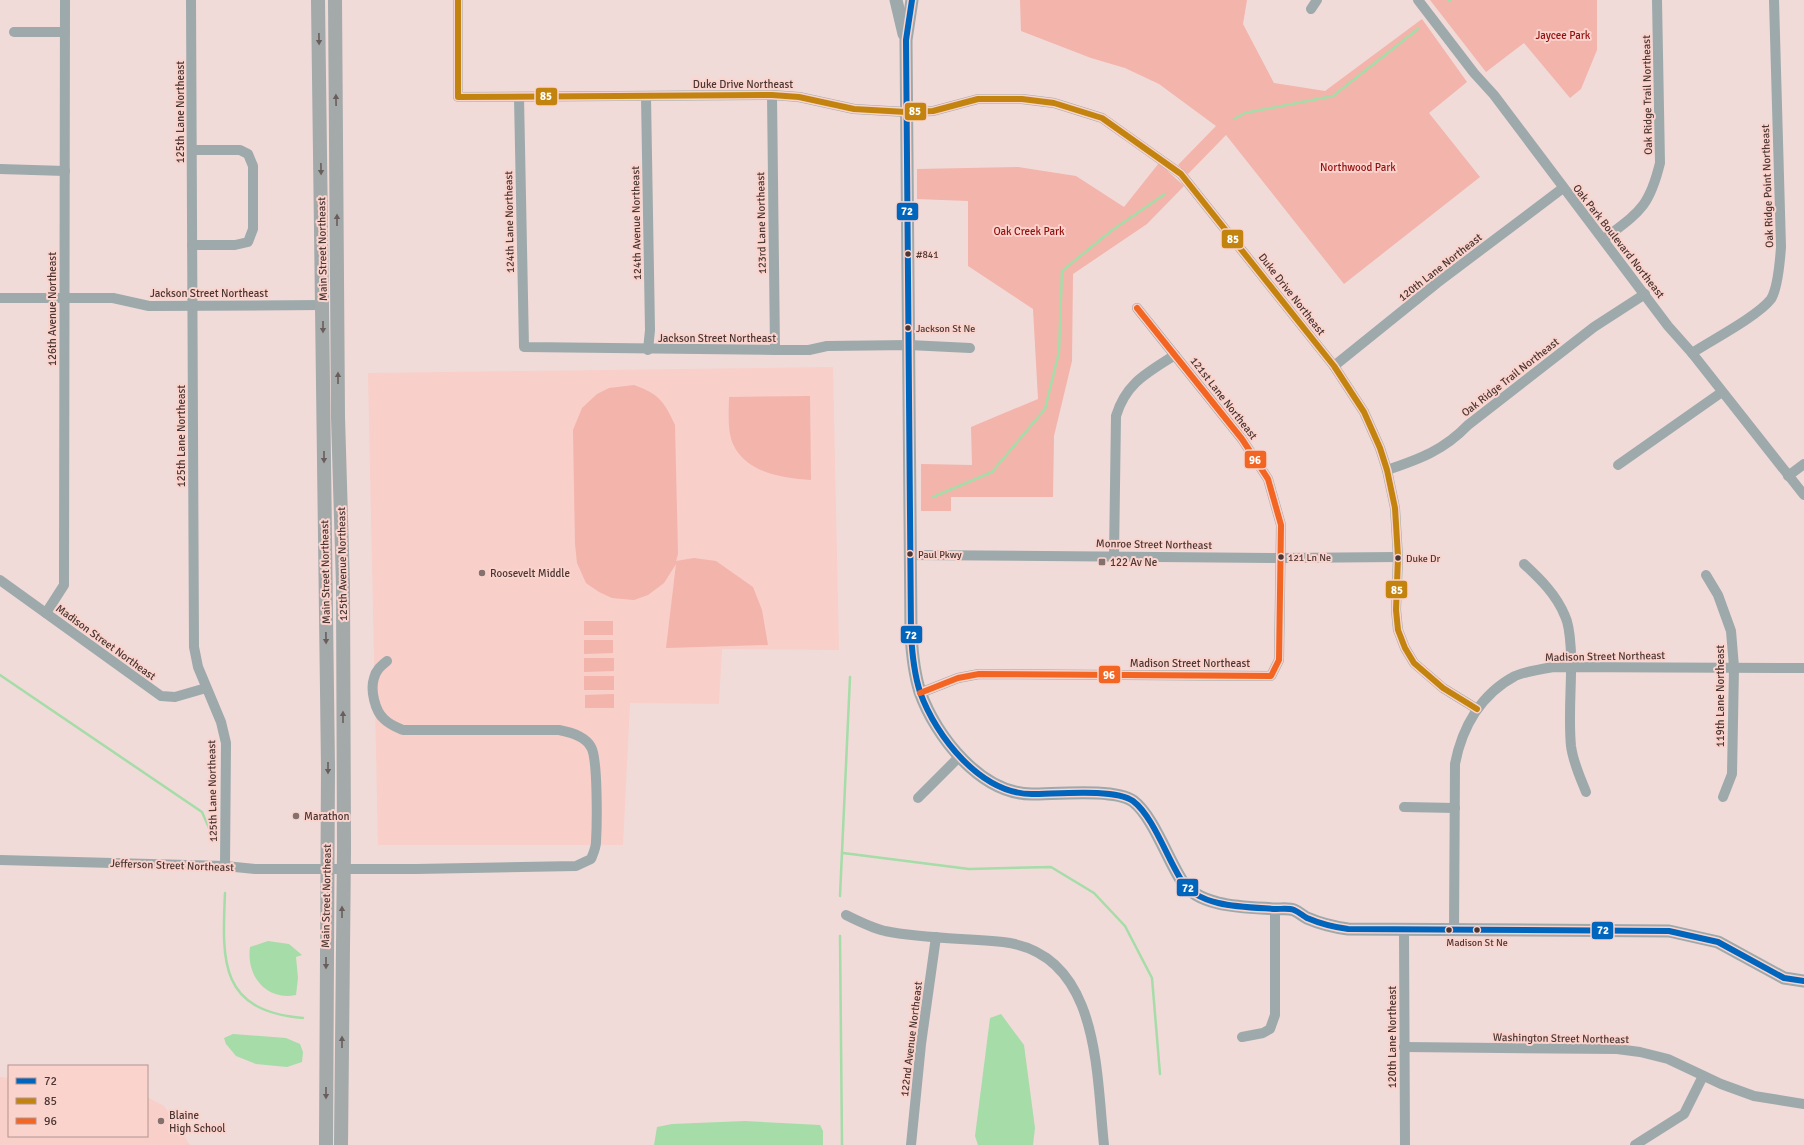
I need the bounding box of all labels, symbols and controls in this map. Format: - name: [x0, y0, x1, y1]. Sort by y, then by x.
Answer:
- park label: Jaycee Park: [1536, 29, 1591, 42]
- one-way arrow: [315, 33, 322, 45]
- street label: Oak Ridge Trail Northeast: [1640, 35, 1655, 155]
- street label: 125th Lane Northeast: [174, 61, 187, 163]
- street label: Duke Drive Northeast: [693, 78, 793, 91]
- line badge: 85: [535, 87, 558, 106]
- text: 85: [540, 90, 552, 103]
- one-way arrow: [333, 93, 339, 106]
- line badge: 85: [904, 102, 927, 121]
- text: 85: [909, 105, 921, 118]
- street label: Oak Ridge Point Northeast: [1759, 124, 1776, 248]
- park label: Northwood Park: [1320, 161, 1396, 174]
- one-way arrow: [317, 163, 324, 175]
- street label: 124th Avenue Northeast: [629, 166, 644, 280]
- street label: 124th Lane Northeast: [502, 171, 517, 273]
- street label: 123rd Lane Northeast: [754, 172, 769, 274]
- street label: Oak Park Boulevard Northeast: [1570, 182, 1667, 301]
- street label: Main Street Northeast: [315, 197, 330, 301]
- line badge: 72: [896, 202, 919, 221]
- text: 72: [901, 205, 913, 218]
- one-way arrow: [334, 213, 340, 226]
- park label: Oak Creek Park: [993, 225, 1065, 238]
- line badge: 85: [1221, 229, 1244, 249]
- street label: 120th Lane Northeast: [1396, 231, 1485, 304]
- text: 85: [1227, 233, 1239, 246]
- marker: #841: [903, 249, 913, 259]
- place label: #841: [916, 249, 939, 261]
- street label: Duke Drive Northeast: [1256, 251, 1328, 338]
- street label: 126th Avenue Northeast: [46, 252, 59, 366]
- street label: Jackson Street Northeast: [150, 287, 268, 300]
- one-way arrow: [320, 321, 326, 334]
- marker: Jackson St Ne: [903, 323, 913, 333]
- place label: Jackson St Ne: [916, 323, 975, 335]
- street label: Jackson Street Northeast: [658, 332, 776, 345]
- street label: Oak Ridge Trail Northeast: [1459, 335, 1562, 419]
- street label: 121st Lane Northeast: [1187, 354, 1260, 442]
- one-way arrow: [335, 371, 341, 384]
- street label: 125th Lane Northeast: [175, 385, 188, 487]
- line badge: 96: [1244, 450, 1267, 469]
- one-way arrow: [321, 451, 327, 464]
- text: 96: [1249, 454, 1261, 467]
- street label: 125th Avenue Northeast: [335, 507, 350, 621]
- street label: Main Street Northeast: [318, 520, 333, 624]
- street label: Monroe Street Northeast: [1096, 537, 1212, 552]
- marker: Paul Pkwy: [905, 549, 915, 559]
- place label: Paul Pkwy: [918, 549, 962, 561]
- marker: 121 Ln Ne: [1276, 552, 1286, 562]
- place label: 121 Ln Ne: [1288, 552, 1331, 564]
- marker: Duke Dr: [1393, 553, 1403, 563]
- place label: Duke Dr: [1406, 553, 1440, 565]
- place label: 122 Av Ne: [1110, 556, 1157, 569]
- marker: 122 Av Ne: [1097, 557, 1107, 567]
- place label: Roosevelt Middle: [490, 567, 570, 580]
- marker: Roosevelt Middle: [477, 568, 487, 578]
- line badge: 85: [1385, 580, 1408, 599]
- text: 85: [1391, 584, 1403, 597]
- street label: Madison Street Northeast: [53, 602, 158, 683]
- line badge: 72: [900, 625, 923, 644]
- text: 72: [905, 629, 917, 642]
- one-way arrow: [323, 632, 329, 645]
- street label: 119th Lane Northeast: [1714, 645, 1727, 747]
- street label: Madison Street Northeast: [1545, 649, 1665, 664]
- street label: Madison Street Northeast: [1130, 657, 1250, 670]
- line badge: 96: [1098, 665, 1121, 684]
- text: 96: [1103, 669, 1115, 682]
- one-way arrow: [340, 710, 346, 723]
- street label: 125th Lane Northeast: [205, 740, 220, 842]
- one-way arrow: [325, 762, 331, 775]
- place label: Marathon: [304, 810, 349, 823]
- marker: Marathon: [291, 811, 301, 821]
- street label: Main Street Northeast: [319, 844, 334, 948]
- street label: Jefferson Street Northeast: [110, 857, 234, 874]
- line badge: 72: [1176, 878, 1199, 897]
- text: 72: [1182, 882, 1194, 895]
- one-way arrow: [339, 905, 345, 918]
- line badge: 72: [1591, 921, 1614, 940]
- text: 72: [1597, 924, 1609, 937]
- unlabelled marker: [1444, 925, 1454, 935]
- marker: Madison St Ne: [1472, 925, 1482, 935]
- place label: Madison St Ne: [1446, 937, 1508, 949]
- one-way arrow: [323, 957, 329, 970]
- street label: 122nd Avenue Northeast: [898, 981, 925, 1097]
- street label: 120th Lane Northeast: [1386, 986, 1399, 1088]
- street label: Washington Street Northeast: [1493, 1031, 1629, 1046]
- one-way arrow: [339, 1035, 345, 1048]
- legend: [8, 1065, 148, 1137]
- text: 72: [44, 1074, 57, 1089]
- one-way arrow: [322, 1087, 329, 1099]
- text: 85: [44, 1094, 57, 1109]
- place label: Blaine High School: [169, 1109, 226, 1135]
- text: 96: [44, 1114, 57, 1129]
- marker: Blaine High School: [156, 1116, 166, 1126]

